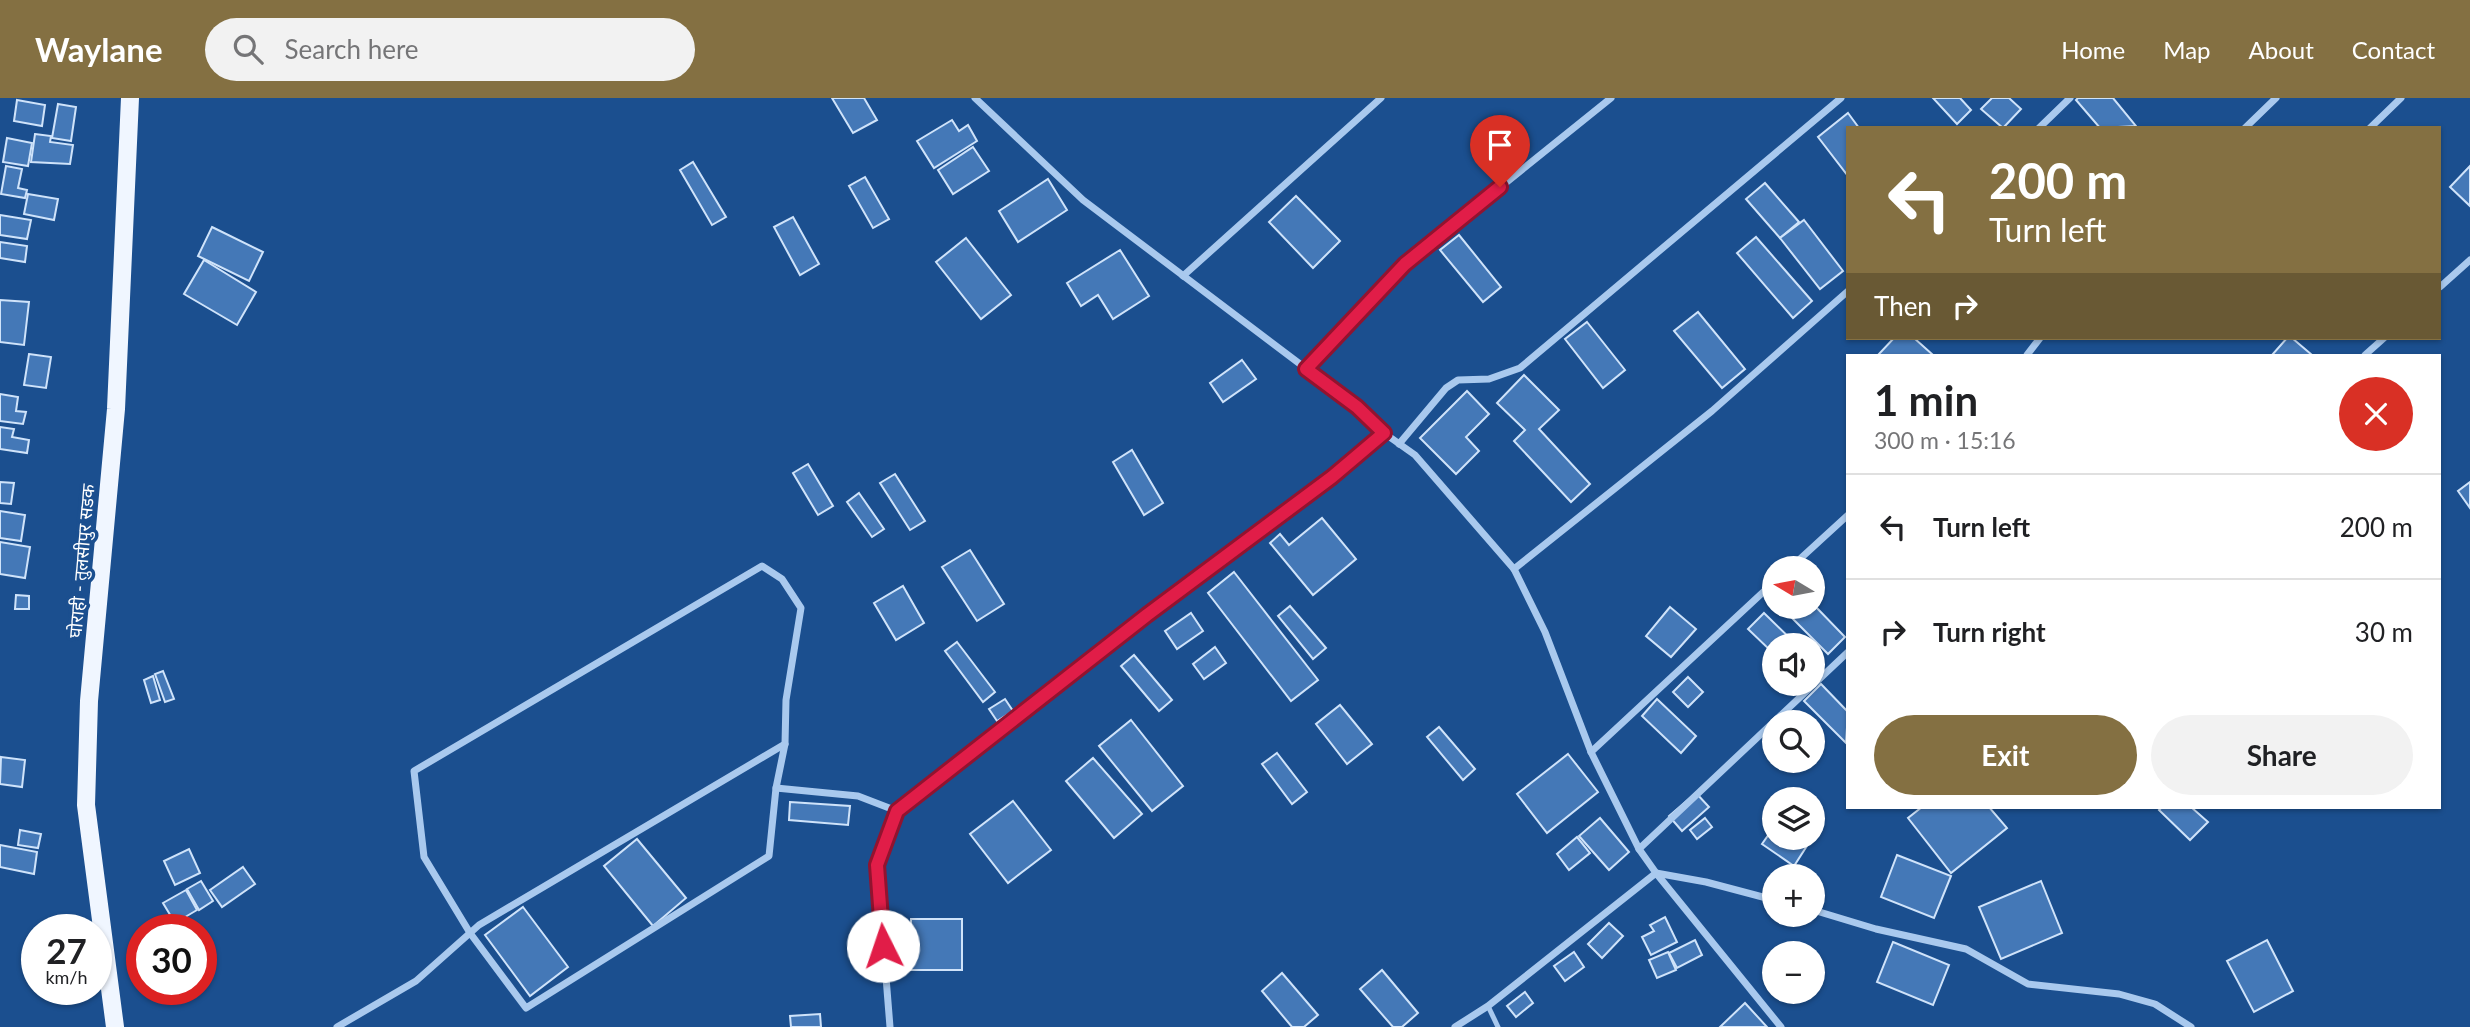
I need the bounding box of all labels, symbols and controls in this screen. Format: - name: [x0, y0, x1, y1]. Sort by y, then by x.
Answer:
- search box: [205, 18, 695, 81]
- text: Waylane: [35, 29, 163, 69]
- icon: search: [229, 30, 267, 68]
- text: Search here: [285, 33, 419, 65]
- text: Home: [2061, 35, 2125, 64]
- text: Map: [2163, 35, 2211, 64]
- text: About: [2249, 35, 2314, 64]
- text: Contact: [2352, 35, 2435, 64]
- pin: [1470, 115, 1530, 187]
- icon: arrive: [1481, 126, 1519, 164]
- text: 200 m: [1989, 151, 2127, 209]
- icon: left: [1874, 154, 1965, 245]
- text: Turn left: [1989, 210, 2106, 249]
- icon: right: [1946, 287, 1984, 325]
- text: Then: [1874, 290, 1932, 322]
- text: 1 min: [1874, 375, 1978, 425]
- button: close: [2339, 377, 2413, 451]
- text: 300 m · 15:16: [1874, 426, 2016, 454]
- street label: घोराही - तुलसीपुर सडक: [63, 482, 101, 639]
- icon: left: [1874, 508, 1912, 546]
- text: Turn left: [1933, 511, 2030, 543]
- text: 200 m: [2340, 511, 2413, 543]
- north arrow: [1762, 556, 1825, 620]
- map controls: [1762, 556, 1825, 1004]
- icon: right: [1874, 613, 1912, 651]
- text: Turn right: [1933, 616, 2046, 648]
- text: 30 m: [2355, 616, 2413, 648]
- button: sound: [1762, 633, 1825, 696]
- button: search: [1762, 710, 1825, 773]
- button: Exit: [1874, 715, 2137, 795]
- button: Share: [2151, 715, 2413, 795]
- button: layers: [1762, 787, 1825, 850]
- button: +: [1762, 864, 1825, 927]
- position arrow: [846, 909, 920, 983]
- speed limit sign: 30: [126, 914, 217, 1005]
- text: 27: [46, 929, 87, 971]
- button: −: [1762, 941, 1825, 1004]
- text: km/h: [45, 966, 88, 988]

